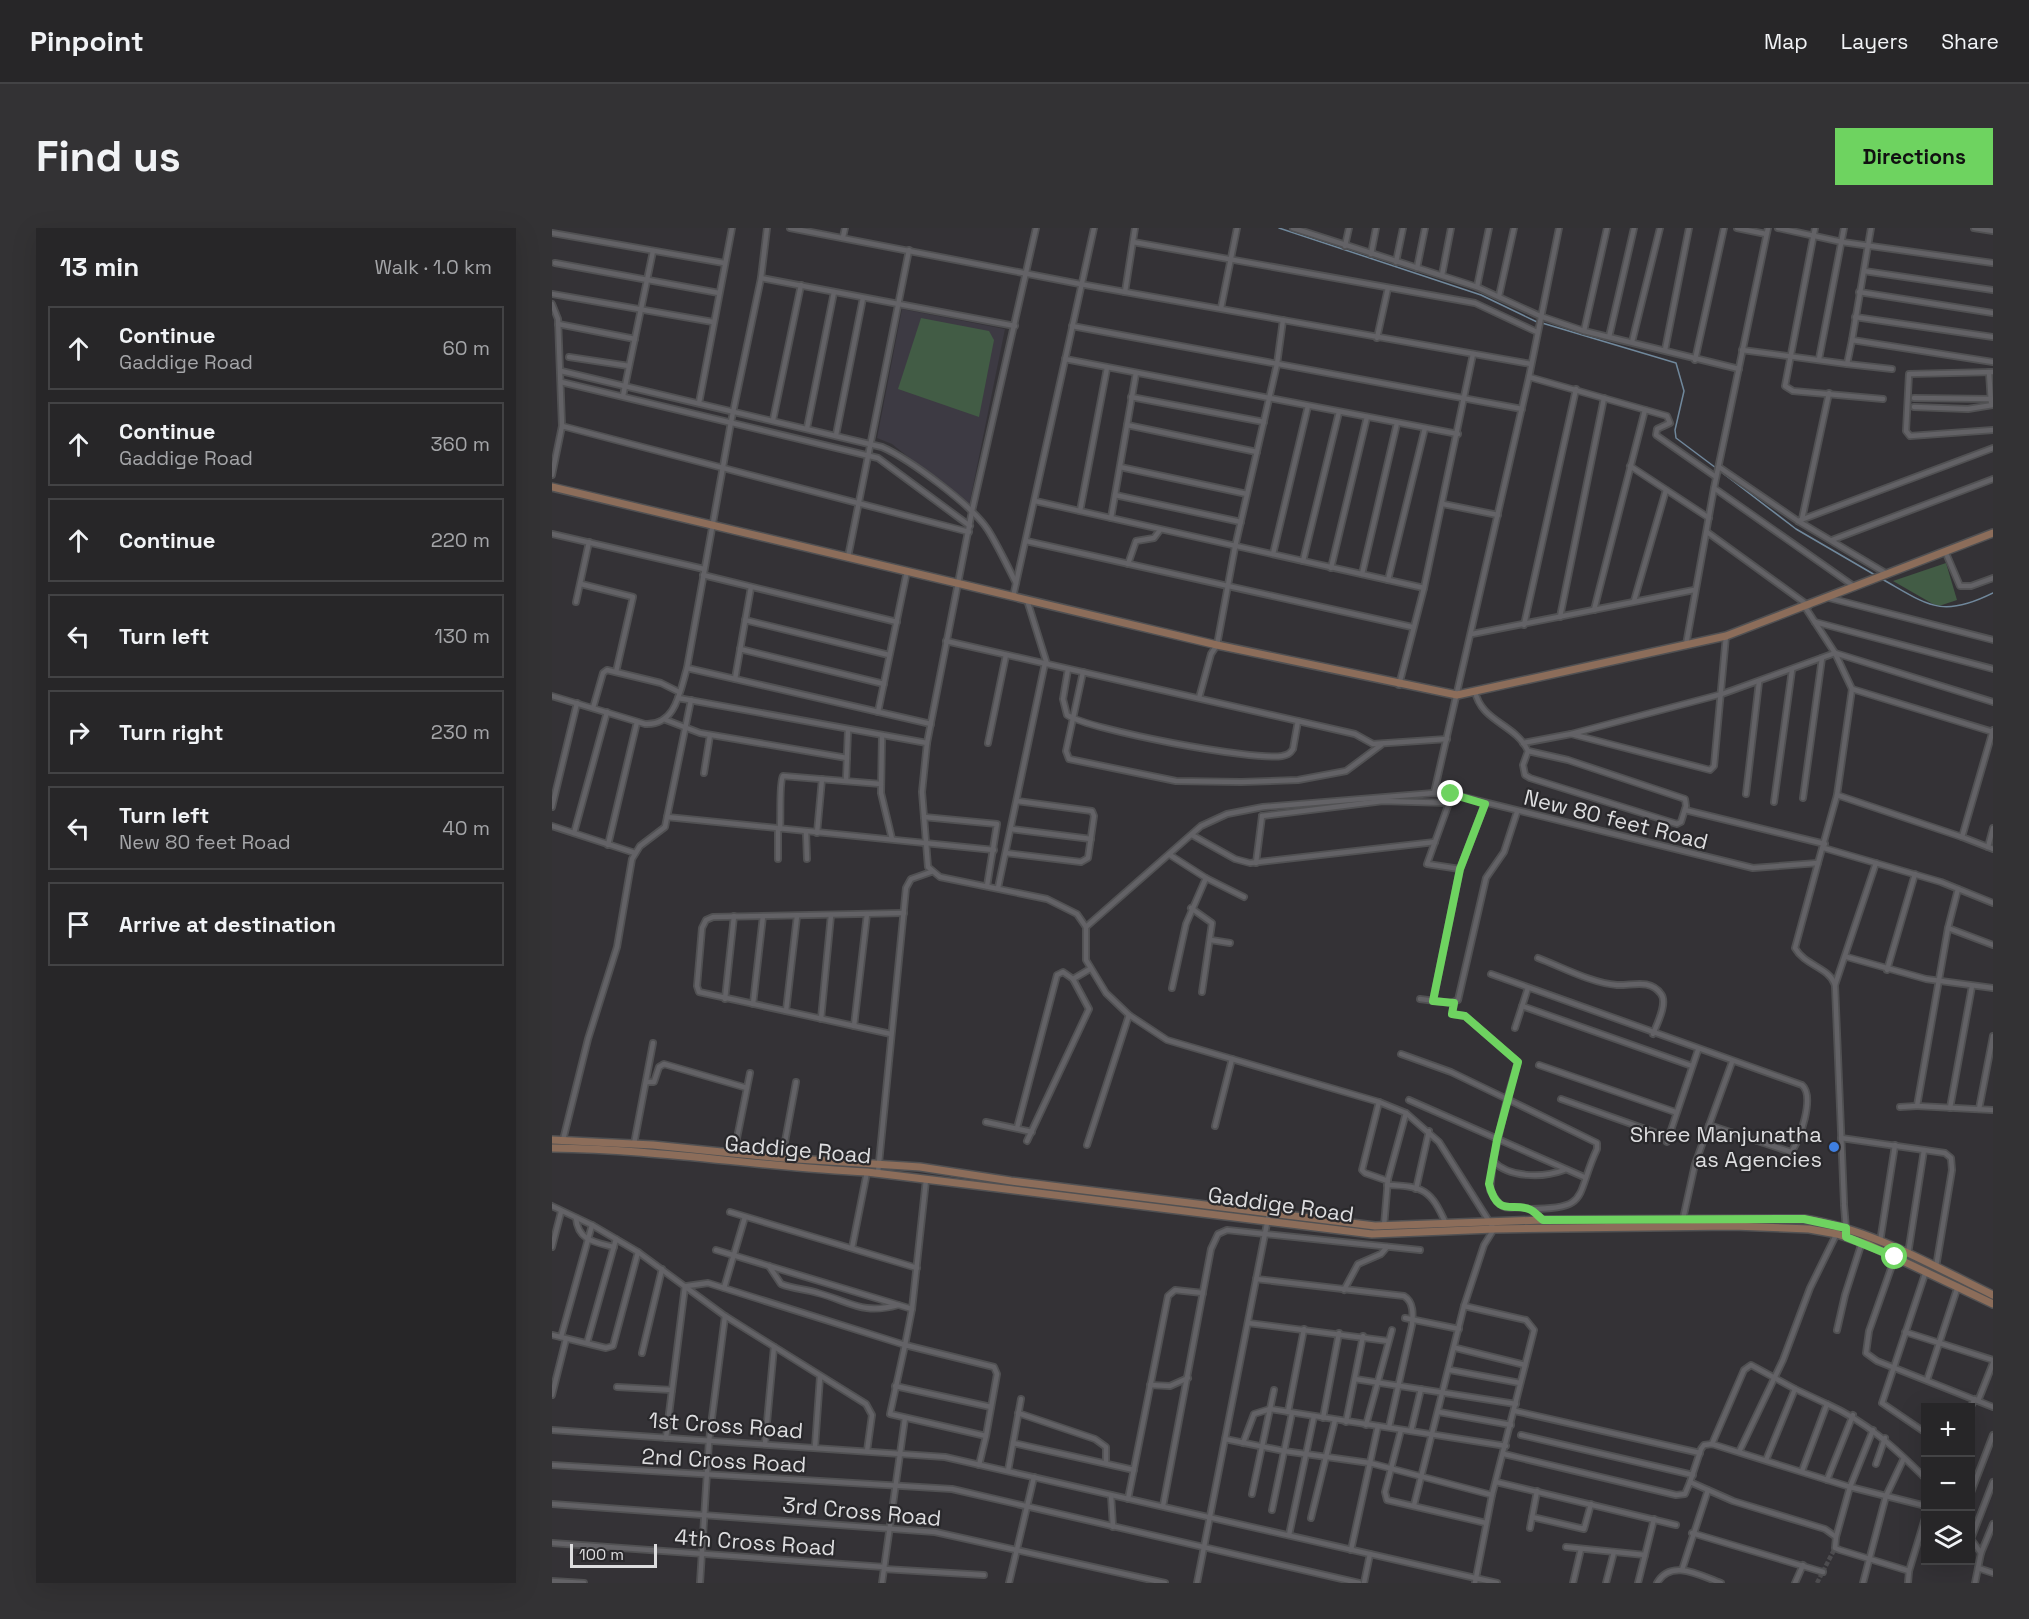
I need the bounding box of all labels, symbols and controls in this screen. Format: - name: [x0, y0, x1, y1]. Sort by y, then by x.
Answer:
- text: Pinpoint: [30, 23, 144, 59]
- text: Map: [1764, 28, 1808, 55]
- text: Layers: [1841, 28, 1908, 55]
- text: Share: [1941, 28, 1999, 55]
- button: Directions: [1835, 128, 1993, 185]
- text: Find us: [36, 130, 181, 183]
- text: 13 min: [60, 250, 139, 284]
- text: Walk · 1.0 km: [374, 254, 492, 280]
- text: Continue: [119, 321, 215, 349]
- icon: ahead: [62, 332, 95, 365]
- text: 60 m: [443, 335, 490, 361]
- text: Gaddige Road: [119, 349, 253, 375]
- text: Continue: [119, 417, 215, 445]
- icon: ahead: [62, 428, 95, 461]
- text: 360 m: [431, 431, 490, 457]
- text: Gaddige Road: [119, 445, 253, 471]
- icon: ahead: [62, 524, 95, 557]
- text: Continue: [119, 526, 215, 554]
- text: 220 m: [431, 527, 490, 553]
- icon: left: [62, 620, 95, 653]
- text: Turn left: [119, 622, 209, 650]
- text: 130 m: [434, 623, 490, 649]
- icon: right: [62, 716, 95, 749]
- text: Turn right: [119, 718, 224, 746]
- text: 230 m: [431, 719, 490, 745]
- route end: [1437, 780, 1463, 806]
- street label: New 80 feet Road: [1521, 783, 1711, 855]
- text: Turn left: [119, 801, 209, 829]
- icon: left: [62, 812, 95, 845]
- text: 40 m: [442, 815, 490, 841]
- text: New 80 feet Road: [119, 829, 291, 855]
- icon: arrive: [62, 908, 95, 941]
- text: Arrive at destination: [119, 910, 336, 938]
- place label: Shree Manjunatha as Agencies: [1630, 1120, 1822, 1173]
- street label: Gaddige Road: [723, 1129, 873, 1169]
- marker: Shree Manjunatha as Agencies: [1827, 1140, 1841, 1154]
- street label: Gaddige Road: [1206, 1180, 1356, 1228]
- route start: [1881, 1243, 1907, 1269]
- map controls: [1921, 1403, 1975, 1565]
- button: +: [1921, 1403, 1975, 1457]
- street label: 1st Cross Road: [648, 1406, 804, 1444]
- street label: 2nd Cross Road: [641, 1442, 807, 1478]
- button: −: [1921, 1457, 1975, 1511]
- street label: 3rd Cross Road: [781, 1490, 943, 1532]
- button: layers: [1921, 1511, 1975, 1565]
- street label: 4th Cross Road: [673, 1522, 837, 1562]
- scale bar: [570, 1541, 657, 1568]
- text: 100 m: [579, 1544, 624, 1565]

